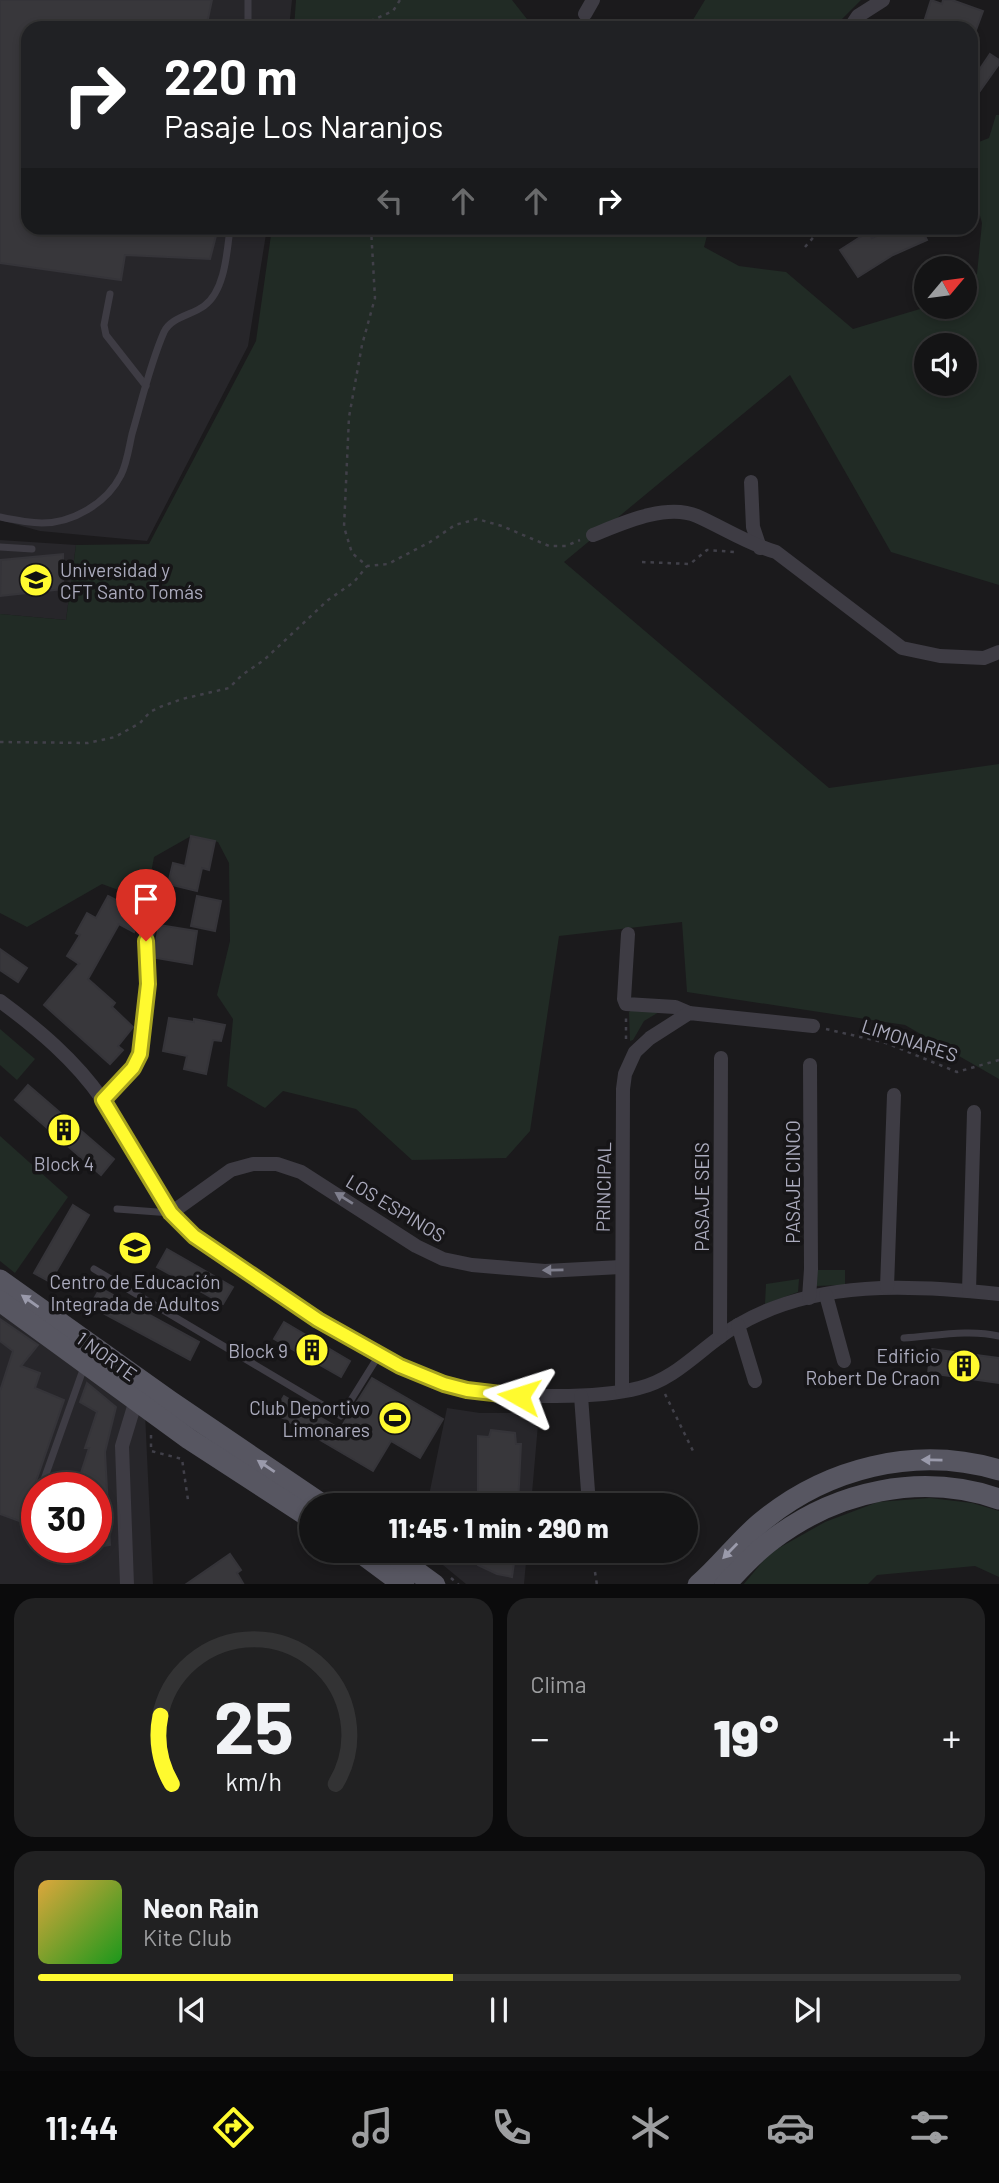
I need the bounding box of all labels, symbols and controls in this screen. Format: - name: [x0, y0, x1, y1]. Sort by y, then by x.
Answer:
- text: 220 m: [164, 46, 298, 105]
- icon: right: [49, 49, 140, 140]
- text: Pasaje Los Naranjos: [164, 106, 444, 144]
- icon: left: [371, 182, 409, 220]
- icon: ahead: [444, 182, 482, 220]
- icon: ahead: [517, 182, 555, 220]
- icon: right: [590, 182, 628, 220]
- north arrow: [914, 256, 976, 318]
- map controls: [914, 256, 977, 396]
- button: sound: [914, 333, 977, 396]
- place label: Universidad y CFT Santo Tomás: [60, 558, 203, 603]
- school or university icon: Universidad y CFT Santo Tomás: [17, 561, 55, 599]
- pin: [116, 869, 176, 941]
- icon: arrive: [127, 880, 165, 918]
- street label: LIMONARES: [859, 1014, 961, 1066]
- building icon: Block 4: [45, 1111, 83, 1149]
- street label: PASAJE CINCO: [781, 1120, 804, 1244]
- street label: PRINCIPAL: [591, 1141, 615, 1232]
- street label: PASAJE SEIS: [690, 1142, 713, 1252]
- place label: Block 4: [34, 1152, 94, 1175]
- street label: LOS ESPINOS: [342, 1169, 450, 1247]
- one-way arrow: [334, 1192, 353, 1205]
- school or university icon: Centro de Educación Integrada de Adultos: [116, 1229, 154, 1267]
- one-way arrow: [542, 1265, 564, 1276]
- place label: Centro de Educación Integrada de Adultos: [50, 1270, 220, 1315]
- one-way arrow: [21, 1294, 39, 1308]
- street label: 1 NORTE: [72, 1326, 142, 1386]
- building icon: Block 9: [293, 1331, 331, 1369]
- place label: Block 9: [228, 1339, 288, 1362]
- place label: Edificio Robert De Craon: [805, 1344, 940, 1389]
- building icon: Edificio Robert De Craon: [945, 1347, 983, 1385]
- position arrow: [482, 1359, 556, 1433]
- place label: Club Deportivo Limonares: [249, 1396, 370, 1441]
- sports icon: Club Deportivo Limonares: [376, 1399, 414, 1437]
- one-way arrow: [921, 1455, 943, 1466]
- one-way arrow: [257, 1459, 275, 1473]
- speed limit sign: 30: [21, 1472, 112, 1563]
- text: 11:45 · 1 min · 290 m: [388, 1512, 609, 1543]
- one-way arrow: [723, 1542, 739, 1559]
- text: Clima: [531, 1670, 586, 1698]
- text: 25: [213, 1681, 293, 1769]
- text: 19°: [713, 1705, 779, 1767]
- text: −: [531, 1714, 550, 1760]
- text: +: [942, 1714, 961, 1760]
- text: km/h: [225, 1765, 282, 1795]
- text: Neon Rain: [143, 1892, 259, 1923]
- text: Kite Club: [143, 1923, 232, 1951]
- icon: previous: [173, 1991, 211, 2029]
- icon: pause: [480, 1991, 518, 2029]
- icon: next: [788, 1991, 826, 2029]
- icon: directions: [209, 2103, 258, 2152]
- icon: music: [348, 2103, 397, 2152]
- icon: phone: [487, 2103, 536, 2152]
- icon: climate: [626, 2103, 675, 2152]
- icon: car: [766, 2103, 815, 2152]
- icon: filters: [905, 2103, 954, 2152]
- text: 11:44: [45, 2108, 118, 2146]

